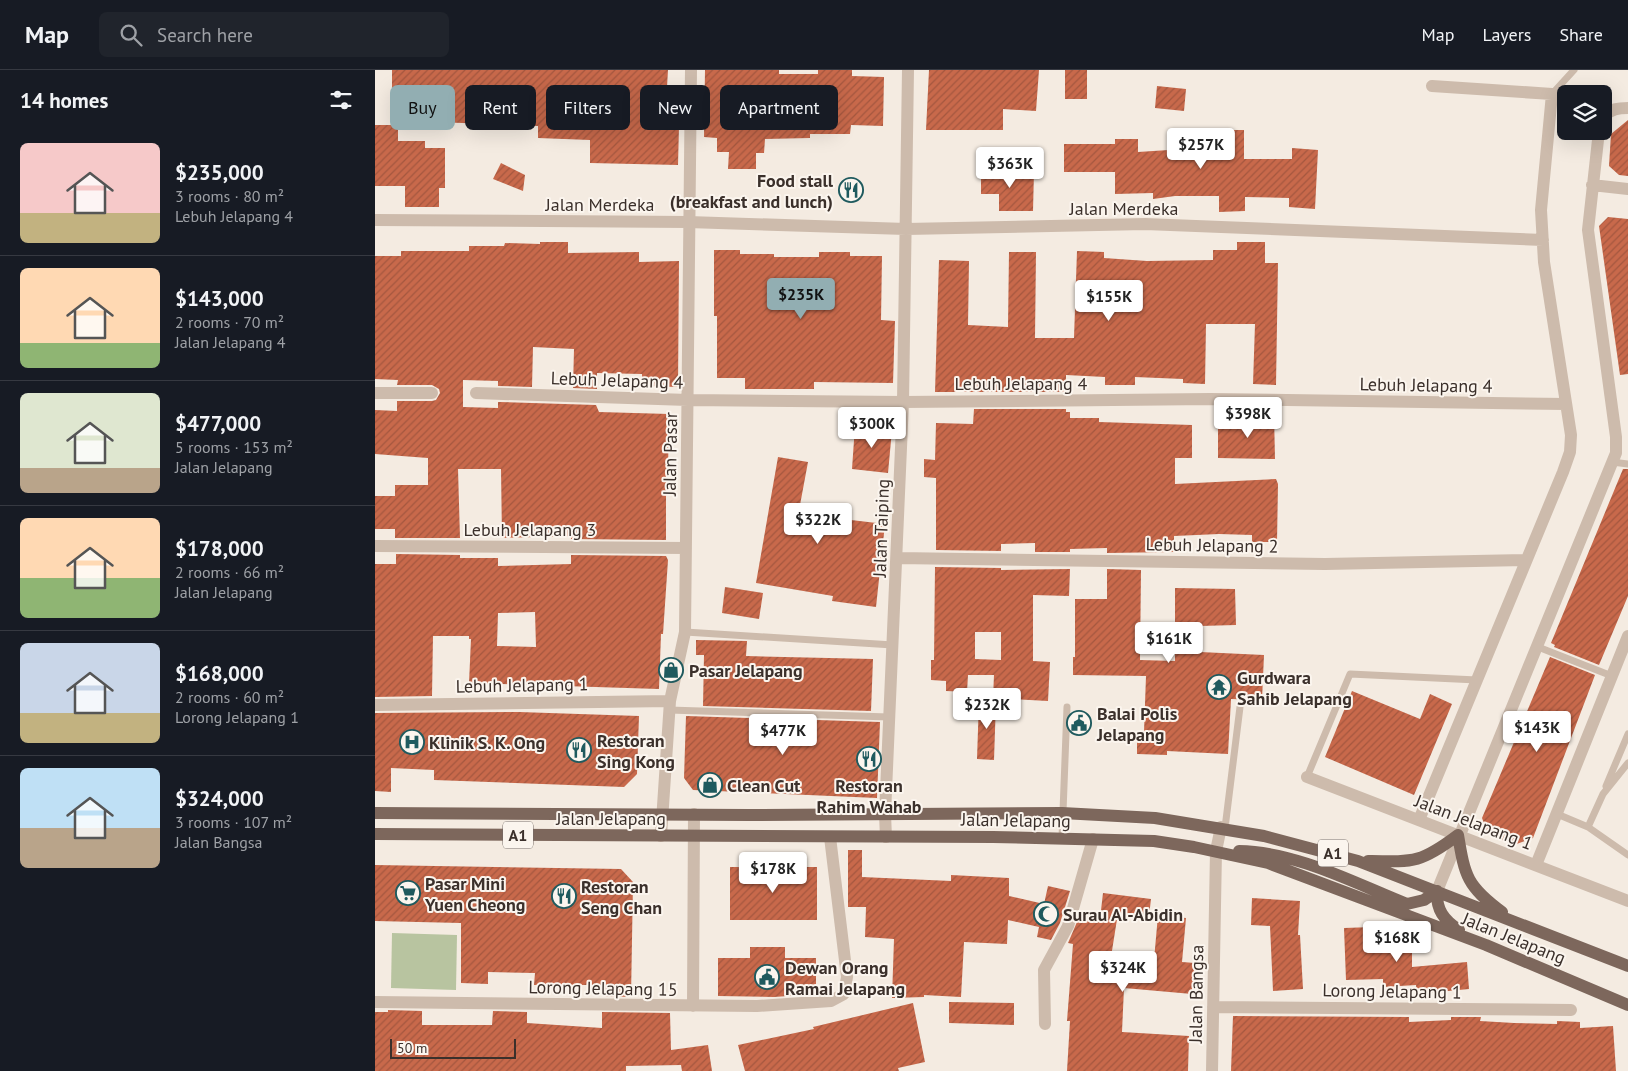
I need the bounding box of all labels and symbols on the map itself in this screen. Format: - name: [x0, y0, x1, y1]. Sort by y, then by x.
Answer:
- pin: $257K: [1166, 128, 1236, 170]
- pin: $363K: [975, 146, 1045, 189]
- place label: Food stall (breakfast and lunch): [670, 169, 834, 213]
- restaurant icon: Food stall (breakfast and lunch): [838, 177, 864, 203]
- street label: Jalan Merdeka: [545, 193, 654, 216]
- street label: Jalan Merdeka: [1069, 197, 1178, 220]
- pin: $235K: [766, 278, 836, 320]
- pin: $155K: [1074, 280, 1144, 322]
- street label: Lebuh Jelapang 4: [550, 366, 684, 394]
- street label: Lebuh Jelapang 4: [955, 372, 1088, 395]
- street label: Lebuh Jelapang 4: [1359, 372, 1493, 398]
- pin: $398K: [1213, 396, 1283, 439]
- pin: $300K: [837, 406, 907, 449]
- street label: Jalan Pasar: [658, 412, 682, 497]
- street label: Jalan Taiping: [868, 478, 894, 579]
- pin: $322K: [783, 502, 853, 545]
- street label: Lebuh Jelapang 3: [464, 518, 596, 541]
- street label: Lebuh Jelapang 2: [1145, 532, 1279, 558]
- pin: $161K: [1134, 622, 1204, 664]
- shop icon: Pasar Jelapang: [658, 657, 684, 683]
- place label: Pasar Jelapang: [689, 659, 803, 682]
- place label: Gurdwara Sahib Jelapang: [1237, 666, 1352, 710]
- street label: Lebuh Jelapang 1: [455, 672, 589, 698]
- temple icon: Gurdwara Sahib Jelapang: [1206, 674, 1232, 700]
- pin: $232K: [952, 688, 1022, 730]
- place label: Balai Polis Jelapang: [1096, 702, 1178, 746]
- public building icon: Balai Polis Jelapang: [1066, 710, 1092, 736]
- pin: $143K: [1502, 710, 1572, 753]
- pin: $477K: [748, 714, 818, 756]
- hospital icon: Klinik S. K. Ong: [399, 729, 425, 755]
- place label: Restoran Sing Kong: [597, 729, 675, 773]
- place label: Klinik S. K. Ong: [429, 731, 545, 754]
- restaurant icon: Restoran Sing Kong: [566, 737, 592, 763]
- restaurant icon: Restoran Rahim Wahab: [856, 746, 882, 772]
- shop icon: Clean Cut: [697, 772, 723, 798]
- place label: Clean Cut: [727, 774, 801, 797]
- place label: Restoran Rahim Wahab: [817, 774, 922, 818]
- street label: Jalan Jelapang 1: [1411, 789, 1536, 855]
- street label: Jalan Jelapang: [555, 807, 666, 830]
- street label: Jalan Jelapang: [960, 808, 1071, 832]
- road number: A1: [503, 822, 533, 848]
- road number: A1: [1318, 840, 1348, 866]
- pin: $178K: [738, 852, 808, 894]
- place label: Pasar Mini Yuen Cheong: [424, 872, 525, 916]
- place label: Restoran Seng Chan: [581, 875, 662, 919]
- supermarket icon: Pasar Mini Yuen Cheong: [395, 880, 421, 906]
- restaurant icon: Restoran Seng Chan: [551, 883, 577, 909]
- mosque icon: Surau Al-Abidin: [1033, 901, 1059, 927]
- place label: Surau Al-Abidin: [1063, 903, 1183, 926]
- street label: Jalan Jelapang: [1458, 906, 1569, 969]
- pin: $168K: [1362, 920, 1432, 963]
- street label: Jalan Bangsa: [1184, 945, 1208, 1044]
- pin: $324K: [1088, 950, 1158, 993]
- place label: Dewan Orang Ramai Jelapang: [785, 956, 905, 1000]
- public building icon: Dewan Orang Ramai Jelapang: [754, 964, 780, 990]
- street label: Lorong Jelapang 15: [528, 975, 678, 1001]
- street label: Lorong Jelapang 1: [1322, 978, 1462, 1004]
- scale bar: [390, 1036, 516, 1059]

